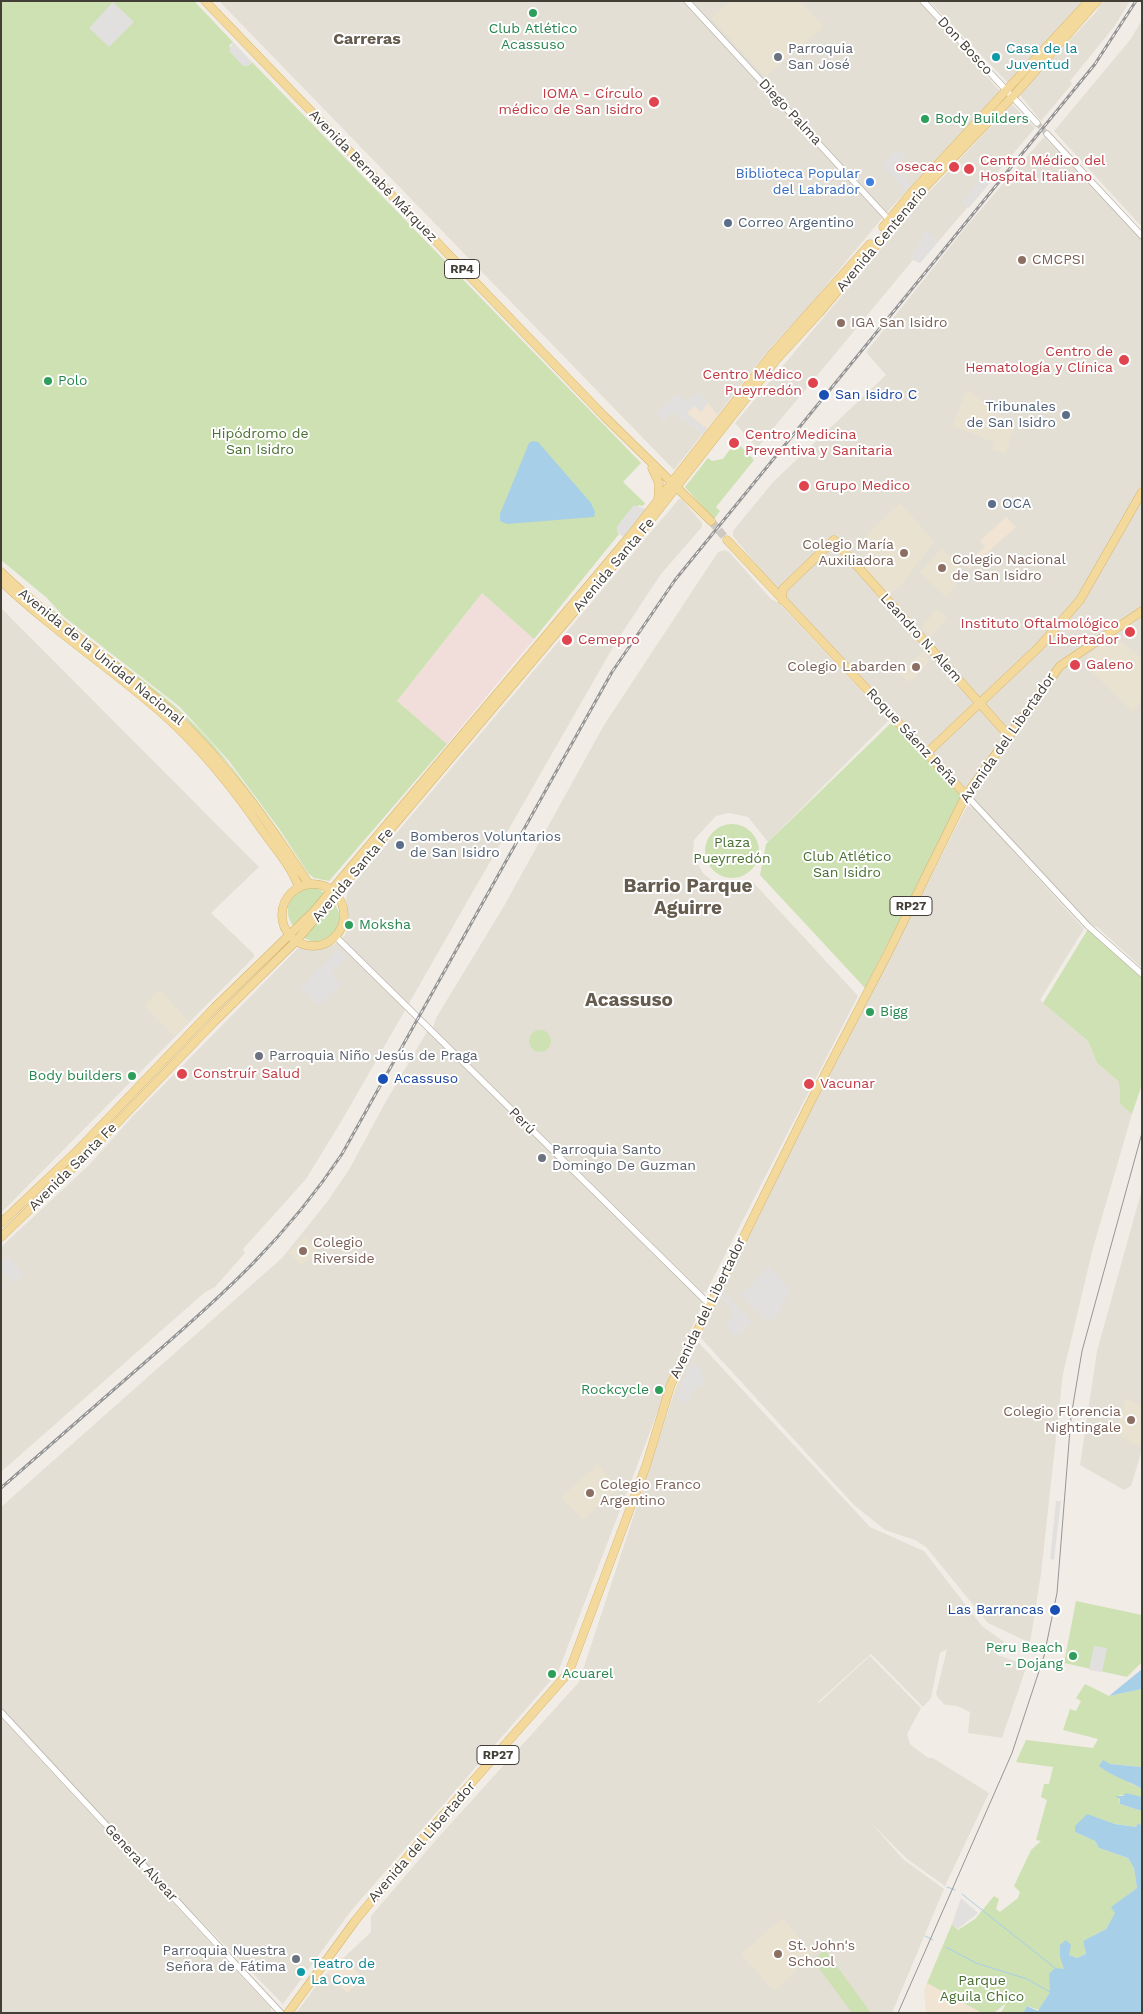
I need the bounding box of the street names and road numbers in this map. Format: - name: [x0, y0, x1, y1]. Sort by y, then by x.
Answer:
- street label: Don Bosco: [934, 14, 996, 78]
- street label: Diego Palma: [755, 75, 825, 149]
- street label: Avenida Bernabé Márquez: [305, 106, 441, 246]
- street label: Avenida Centenario: [833, 183, 931, 295]
- road number: RP4: [444, 260, 480, 278]
- street label: Avenida Santa Fe: [570, 515, 658, 615]
- street label: Avenida de la Unidad Nacional: [15, 585, 187, 729]
- street label: Leandro N. Alem: [877, 590, 965, 686]
- street label: Avenida del Libertador: [957, 670, 1059, 806]
- street label: Roque Sáenz Peña: [863, 685, 961, 789]
- street label: Avenida Santa Fe: [309, 825, 397, 925]
- road number: RP27: [890, 896, 932, 916]
- street label: Perú: [505, 1104, 539, 1138]
- street label: Avenida Santa Fe: [25, 1119, 121, 1215]
- street label: Avenida del Libertador: [667, 1235, 749, 1381]
- road number: RP27: [477, 1746, 519, 1764]
- street label: Avenida del Libertador: [365, 1778, 479, 1906]
- street label: General Alvear: [101, 1821, 181, 1905]

